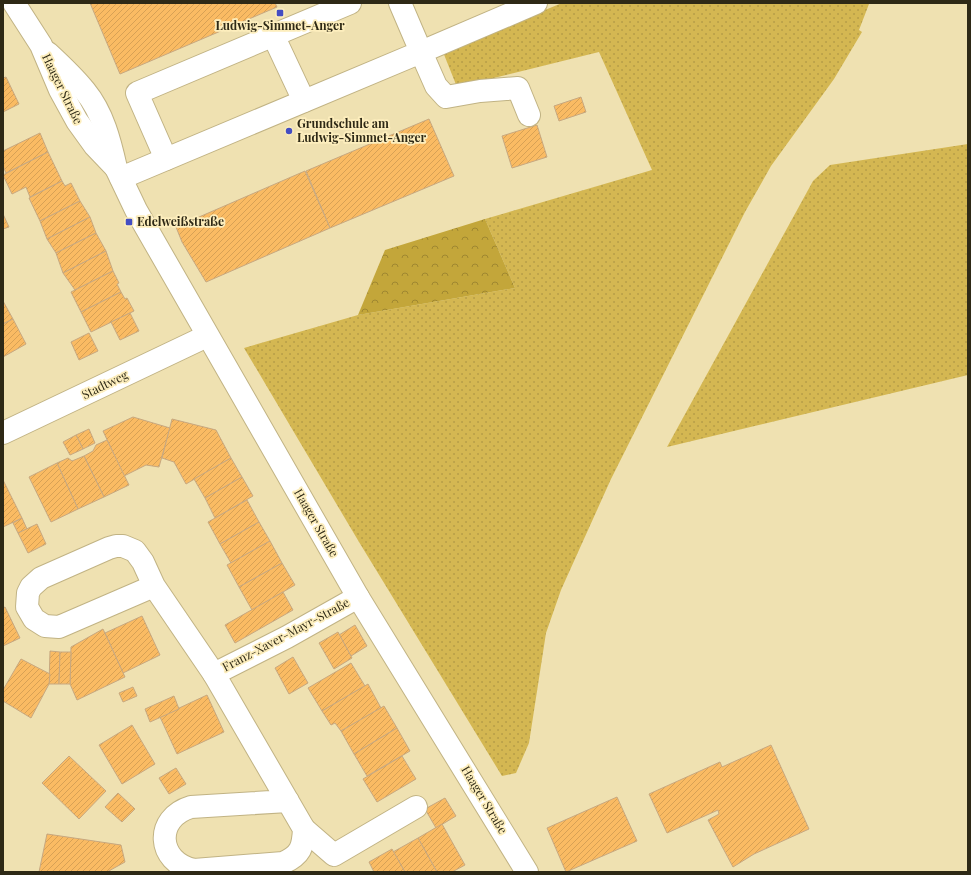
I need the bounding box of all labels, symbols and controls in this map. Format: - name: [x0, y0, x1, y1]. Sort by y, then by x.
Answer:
- marker: Ludwig-Simmet-Anger: [275, 8, 285, 18]
- place label: Ludwig-Simmet-Anger: [215, 17, 345, 33]
- street label: Haager Straße: [39, 51, 87, 126]
- place label: Grundschule am Ludwig-Simmet-Anger: [297, 115, 426, 145]
- marker: Grundschule am Ludwig-Simmet-Anger: [284, 126, 294, 136]
- place label: Edelweißstraße: [137, 213, 224, 229]
- marker: Edelweißstraße: [124, 217, 134, 227]
- street label: Stadtweg: [79, 366, 131, 402]
- street label: Haager Straße: [291, 485, 343, 560]
- street label: Franz-Xaver-Mayr-Straße: [219, 594, 352, 674]
- street label: Haager Straße: [458, 763, 511, 836]

